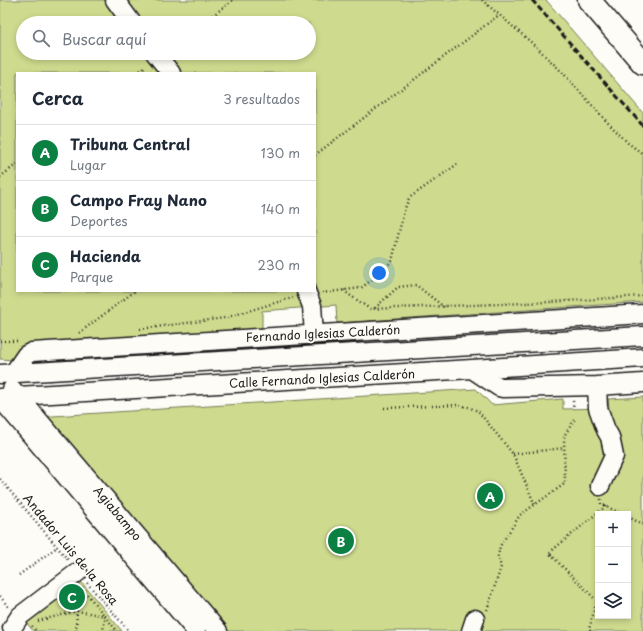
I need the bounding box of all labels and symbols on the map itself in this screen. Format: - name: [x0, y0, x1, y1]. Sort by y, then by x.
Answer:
- your location: [369, 263, 389, 283]
- street label: Fernando Iglesias Calderón: [245, 320, 401, 346]
- street label: Calle Fernando Iglesias Calderón: [229, 364, 415, 392]
- pin: A: [477, 481, 503, 511]
- street label: Agiabampo: [90, 482, 146, 544]
- street label: Andador Luis de la Rosa: [19, 490, 123, 609]
- pin: B: [328, 526, 354, 556]
- pin: C: [59, 582, 85, 612]

